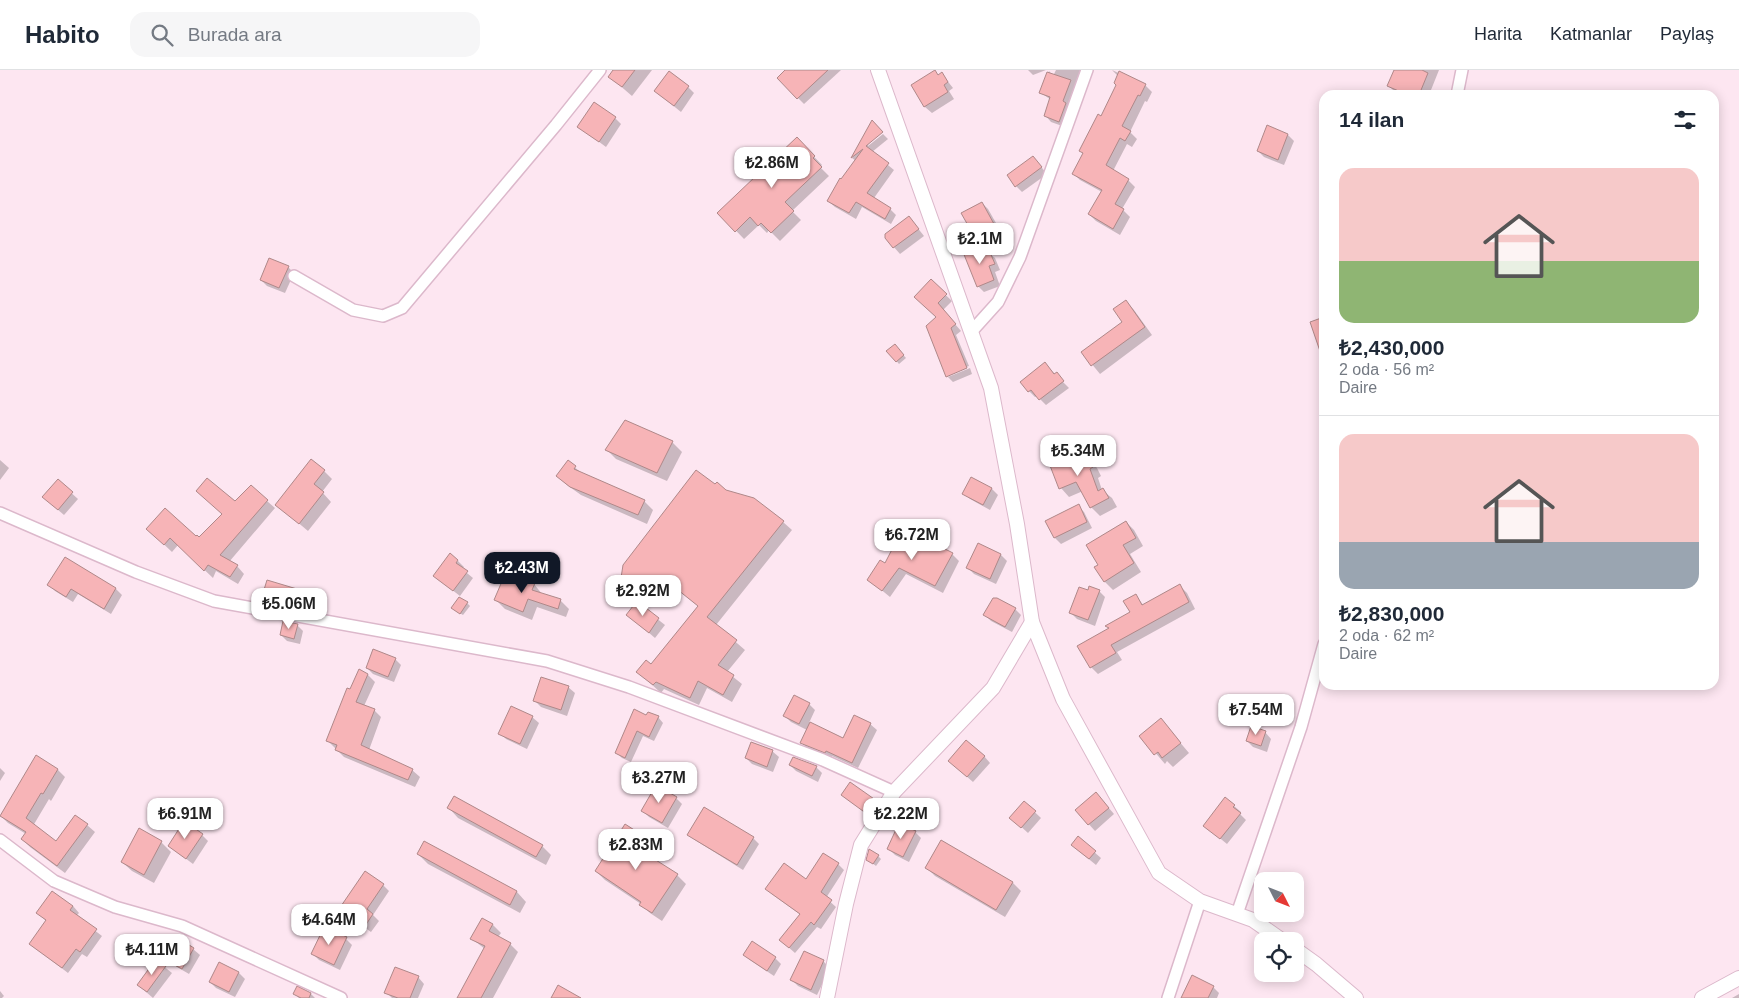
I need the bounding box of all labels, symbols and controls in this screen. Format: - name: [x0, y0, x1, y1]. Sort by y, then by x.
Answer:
- search box: [130, 12, 480, 57]
- text: Habito: [25, 21, 100, 48]
- icon: search: [148, 21, 176, 49]
- text: Burada ara: [188, 24, 282, 45]
- text: Harita: [1474, 24, 1522, 44]
- text: Katmanlar: [1550, 24, 1632, 44]
- text: Paylaş: [1660, 24, 1714, 44]
- icon: filters: [1671, 106, 1699, 134]
- text: 14 ilan: [1339, 108, 1404, 131]
- pin: ₺2.86M: [731, 146, 813, 189]
- text: ₺2.86M: [745, 154, 799, 171]
- icon: home: [1474, 201, 1564, 291]
- pin: ₺2.1M: [945, 222, 1015, 265]
- text: ₺2.1M: [958, 230, 1002, 247]
- text: ₺2,430,000: [1339, 336, 1444, 359]
- text: 2 oda · 56 m²: [1339, 361, 1434, 378]
- text: Daire: [1339, 379, 1377, 396]
- pin: ₺5.34M: [1037, 434, 1119, 477]
- text: ₺5.34M: [1051, 442, 1105, 459]
- icon: home: [1474, 466, 1564, 556]
- pin: ₺6.72M: [871, 518, 953, 561]
- text: ₺6.72M: [885, 526, 939, 543]
- pin: ₺2.43M: [481, 552, 563, 594]
- text: ₺2.43M: [495, 559, 549, 576]
- pin: ₺2.92M: [602, 574, 684, 617]
- text: ₺2.92M: [616, 582, 670, 599]
- pin: ₺5.06M: [248, 588, 330, 630]
- text: ₺5.06M: [262, 595, 316, 612]
- text: ₺2,830,000: [1339, 602, 1444, 625]
- text: 2 oda · 62 m²: [1339, 627, 1434, 644]
- text: Daire: [1339, 645, 1377, 662]
- pin: ₺7.54M: [1215, 694, 1297, 736]
- text: ₺7.54M: [1229, 701, 1283, 718]
- pin: ₺3.27M: [618, 762, 700, 804]
- text: ₺3.27M: [632, 769, 686, 786]
- pin: ₺6.91M: [144, 798, 226, 840]
- pin: ₺2.22M: [860, 798, 942, 840]
- text: ₺6.91M: [158, 805, 212, 822]
- text: ₺2.22M: [874, 805, 928, 822]
- pin: ₺2.83M: [595, 828, 677, 871]
- text: ₺2.83M: [609, 836, 663, 853]
- north arrow: [1254, 872, 1304, 922]
- map controls: [1254, 872, 1304, 982]
- pin: ₺4.64M: [288, 904, 370, 946]
- text: ₺4.64M: [302, 911, 356, 928]
- button: locate: [1254, 932, 1304, 982]
- pin: ₺4.11M: [111, 934, 193, 976]
- text: ₺4.11M: [126, 941, 178, 958]

